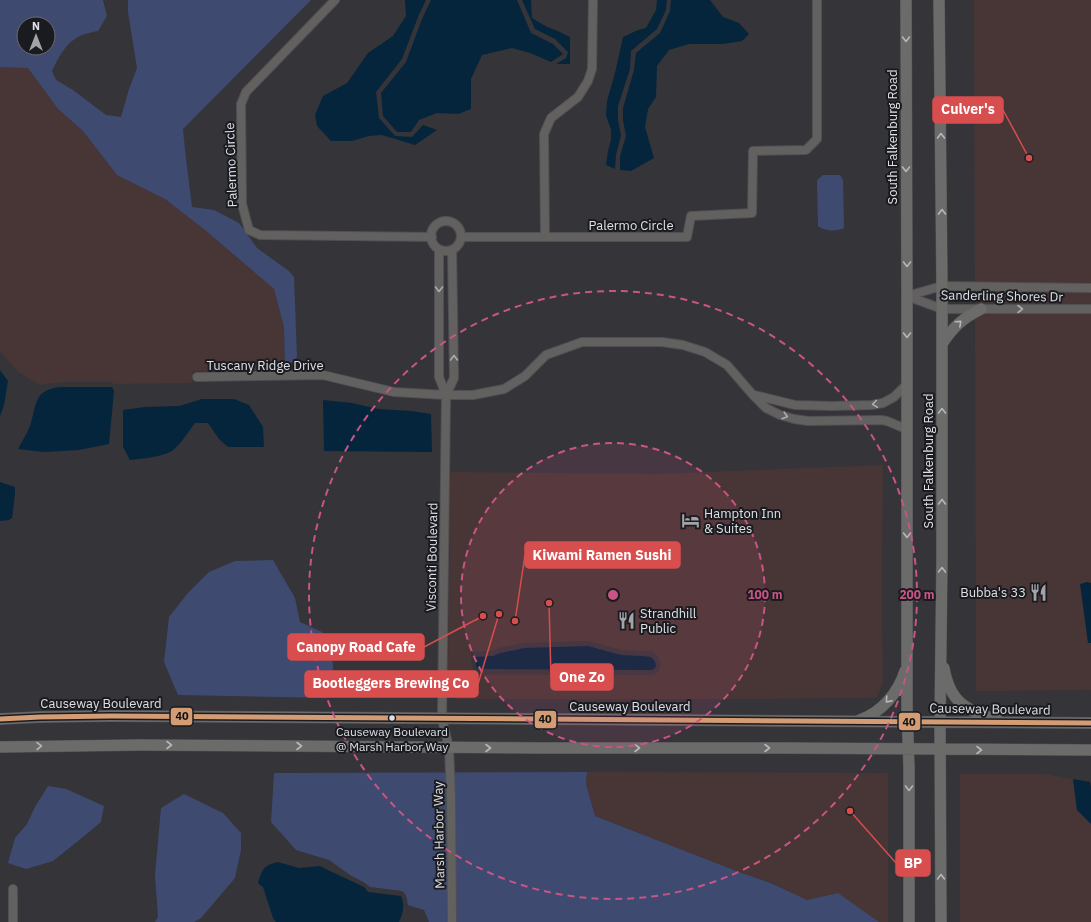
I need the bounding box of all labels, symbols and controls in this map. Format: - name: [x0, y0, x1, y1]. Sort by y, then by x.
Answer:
- north arrow: [16, 16, 56, 56]
- text: N: [32, 19, 40, 33]
- one-way arrow: [902, 36, 910, 42]
- street label: South Falkenburg Road: [884, 70, 901, 204]
- callout: Culver's: [933, 97, 1003, 123]
- text: Culver's: [941, 100, 995, 118]
- street label: Palermo Circle: [221, 122, 241, 208]
- one-way arrow: [937, 133, 945, 139]
- one-way arrow: [902, 166, 911, 172]
- one-way arrow: [938, 209, 946, 215]
- street label: Palermo Circle: [588, 217, 674, 234]
- one-way arrow: [903, 261, 911, 267]
- one-way arrow: [435, 286, 443, 292]
- street label: Sanderling Shores Dr: [941, 286, 1064, 306]
- one-way arrow: [1017, 305, 1023, 313]
- one-way arrow: [954, 321, 962, 328]
- one-way arrow: [903, 332, 911, 338]
- one-way arrow: [450, 355, 458, 361]
- street label: Tuscany Ridge Drive: [206, 357, 324, 374]
- street label: South Falkenburg Road: [920, 394, 937, 528]
- one-way arrow: [872, 399, 878, 408]
- one-way arrow: [938, 408, 946, 414]
- one-way arrow: [781, 411, 788, 420]
- one-way arrow: [938, 499, 946, 505]
- street label: Visconti Boulevard: [423, 503, 441, 611]
- place label: Hampton Inn & Suites: [704, 505, 781, 537]
- hotel icon: Hampton Inn & Suites: [681, 510, 701, 530]
- one-way arrow: [903, 532, 911, 538]
- callout: Kiwami Ramen Sushi: [525, 542, 680, 568]
- text: Kiwami Ramen Sushi: [533, 546, 671, 564]
- one-way arrow: [938, 567, 946, 573]
- restaurant icon: Bubba's 33: [1029, 582, 1049, 602]
- place label: Bubba's 33: [960, 584, 1026, 601]
- text: 100 m: [747, 587, 783, 602]
- text: 200 m: [899, 587, 935, 602]
- centre of rings: [606, 588, 620, 602]
- place label: Strandhill Public: [640, 605, 697, 637]
- restaurant icon: Strandhill Public: [617, 610, 637, 630]
- callout: Canopy Road Cafe: [288, 634, 424, 660]
- text: Canopy Road Cafe: [296, 638, 416, 656]
- callout: One Zo: [551, 664, 613, 690]
- text: One Zo: [559, 668, 605, 686]
- callout: Bootleggers Brewing Co: [305, 671, 478, 697]
- text: Bootleggers Brewing Co: [313, 674, 469, 692]
- street label: Causeway Boulevard: [40, 695, 162, 712]
- one-way arrow: [886, 696, 893, 703]
- street label: Causeway Boulevard: [569, 698, 691, 715]
- street label: Causeway Boulevard: [929, 699, 1051, 719]
- line badge: 40: [170, 707, 193, 726]
- text: 40: [175, 709, 189, 723]
- line badge: 40: [534, 710, 557, 729]
- text: 40: [538, 712, 552, 726]
- line badge: 40: [898, 712, 921, 731]
- marker: Causeway Boulevard @ Marsh Harbor Way: [387, 713, 397, 723]
- text: 40: [902, 715, 916, 729]
- place label: Causeway Boulevard @ Marsh Harbor Way: [336, 724, 448, 754]
- one-way arrow: [166, 741, 172, 749]
- one-way arrow: [36, 742, 42, 750]
- one-way arrow: [296, 742, 302, 750]
- one-way arrow: [485, 744, 491, 752]
- one-way arrow: [634, 744, 640, 752]
- one-way arrow: [764, 744, 770, 752]
- one-way arrow: [976, 745, 982, 754]
- street label: Marsh Harbor Way: [430, 781, 448, 889]
- one-way arrow: [905, 785, 913, 791]
- callout: BP: [896, 850, 930, 876]
- text: BP: [904, 854, 922, 872]
- one-way arrow: [937, 874, 945, 880]

